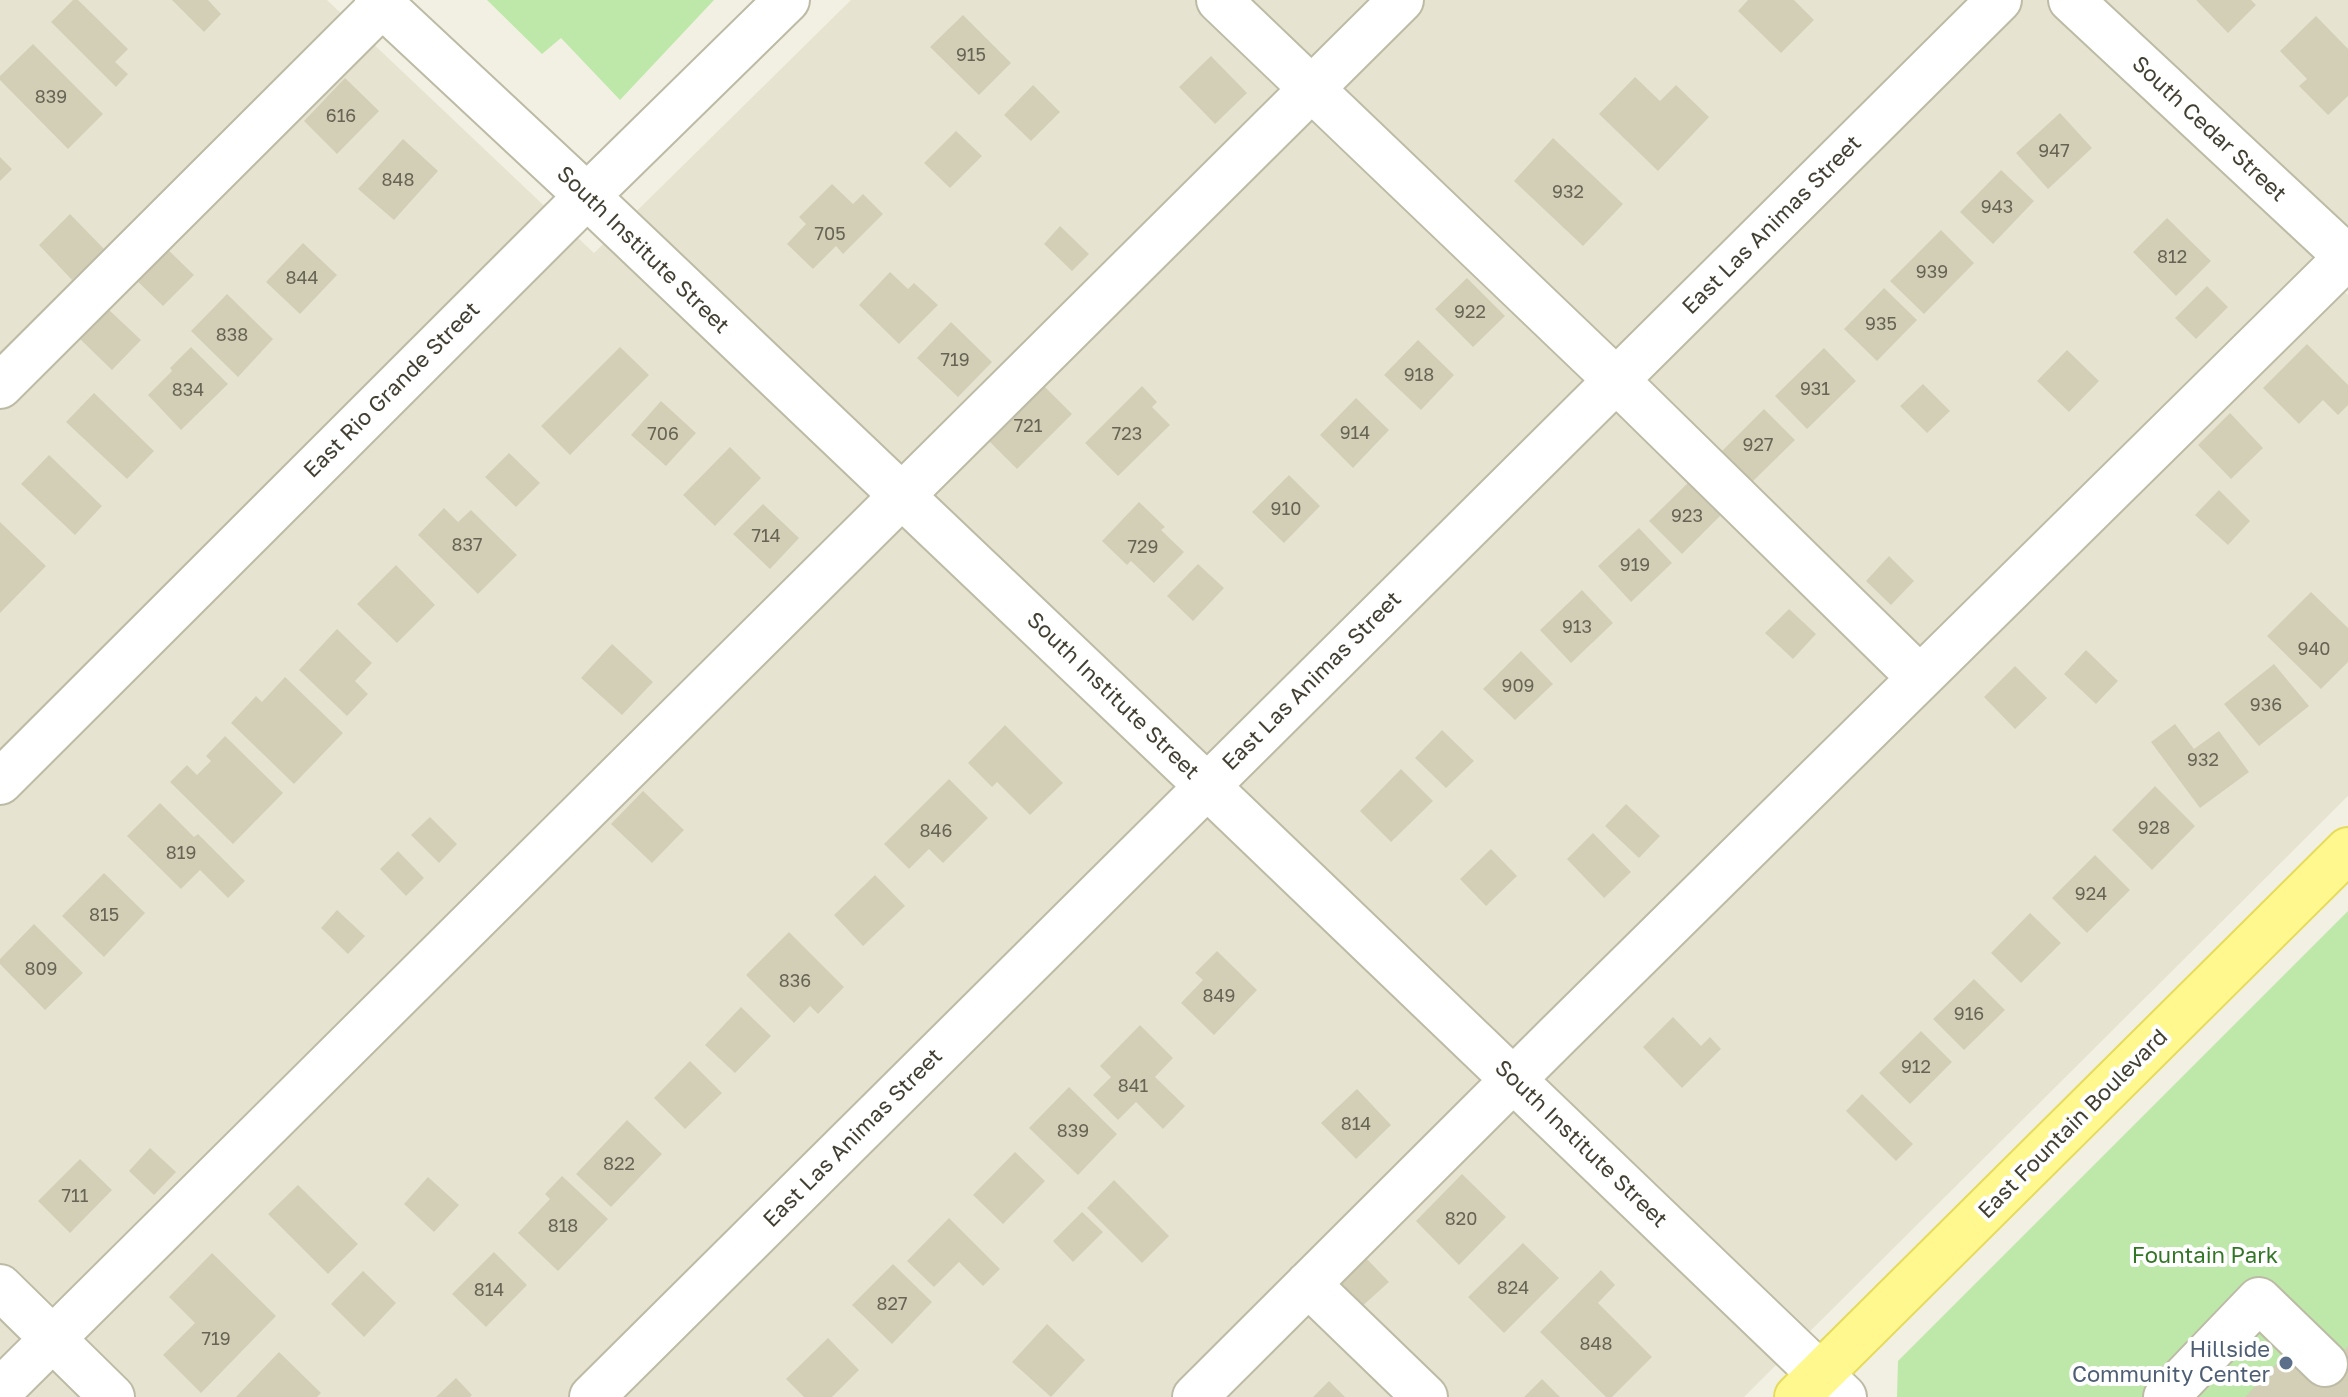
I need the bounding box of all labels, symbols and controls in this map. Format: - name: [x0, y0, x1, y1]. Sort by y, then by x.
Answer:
- house number: 915: [956, 44, 986, 66]
- street label: South Cedar Street: [2126, 51, 2292, 207]
- house number: 839: [35, 86, 67, 108]
- house number: 616: [326, 105, 356, 127]
- street label: East Las Animas Street: [1677, 130, 1867, 320]
- house number: 947: [2038, 140, 2070, 162]
- street label: South Institute Street: [551, 161, 735, 339]
- house number: 848: [382, 169, 414, 191]
- house number: 932: [1552, 181, 1584, 203]
- house number: 943: [1981, 196, 2013, 218]
- house number: 705: [814, 223, 846, 245]
- house number: 812: [2157, 246, 2187, 268]
- house number: 939: [1916, 261, 1948, 283]
- house number: 844: [286, 267, 318, 289]
- street label: East Rio Grande Street: [299, 297, 485, 483]
- house number: 922: [1454, 301, 1486, 323]
- house number: 935: [1865, 313, 1897, 335]
- house number: 838: [216, 324, 248, 346]
- house number: 719: [940, 349, 970, 371]
- house number: 918: [1404, 364, 1434, 386]
- house number: 931: [1800, 378, 1830, 400]
- house number: 834: [172, 379, 204, 401]
- house number: 721: [1014, 415, 1042, 437]
- house number: 914: [1340, 422, 1370, 444]
- house number: 706: [647, 423, 679, 445]
- house number: 723: [1112, 423, 1142, 445]
- house number: 927: [1743, 434, 1773, 456]
- house number: 910: [1271, 498, 1301, 520]
- house number: 923: [1671, 505, 1703, 527]
- house number: 714: [751, 525, 781, 547]
- house number: 837: [451, 534, 483, 556]
- house number: 729: [1128, 536, 1158, 558]
- house number: 919: [1620, 554, 1650, 576]
- street label: East Las Animas Street: [1217, 586, 1407, 776]
- street label: South Institute Street: [1021, 607, 1205, 785]
- house number: 913: [1562, 616, 1592, 638]
- house number: 940: [2297, 638, 2331, 660]
- house number: 909: [1502, 675, 1534, 697]
- house number: 936: [2250, 694, 2282, 716]
- house number: 932: [2187, 749, 2219, 771]
- house number: 928: [2138, 817, 2170, 839]
- house number: 846: [920, 820, 952, 842]
- house number: 819: [166, 842, 196, 864]
- house number: 924: [2075, 883, 2107, 905]
- house number: 815: [89, 904, 119, 926]
- house number: 809: [24, 958, 58, 980]
- house number: 836: [779, 970, 811, 992]
- house number: 849: [1203, 985, 1235, 1007]
- house number: 916: [1954, 1003, 1984, 1025]
- street label: East Fountain Boulevard: [1973, 1024, 2173, 1224]
- street label: East Las Animas Street: [758, 1043, 948, 1233]
- street label: South Institute Street: [1489, 1055, 1673, 1233]
- house number: 912: [1901, 1056, 1931, 1078]
- house number: 841: [1118, 1075, 1148, 1097]
- house number: 814: [1341, 1113, 1371, 1135]
- house number: 839: [1057, 1120, 1089, 1142]
- house number: 822: [603, 1153, 635, 1175]
- house number: 711: [62, 1185, 88, 1207]
- house number: 820: [1445, 1208, 1477, 1230]
- house number: 818: [548, 1215, 578, 1237]
- park label: Fountain Park: [2132, 1243, 2278, 1269]
- house number: 824: [1497, 1277, 1529, 1299]
- house number: 814: [474, 1279, 504, 1301]
- house number: 827: [877, 1293, 907, 1315]
- house number: 719: [201, 1328, 231, 1350]
- house number: 848: [1580, 1333, 1612, 1355]
- place label: Hillside Community Center: [2072, 1337, 2270, 1388]
- marker: Hillside Community Center: [2277, 1354, 2295, 1372]

